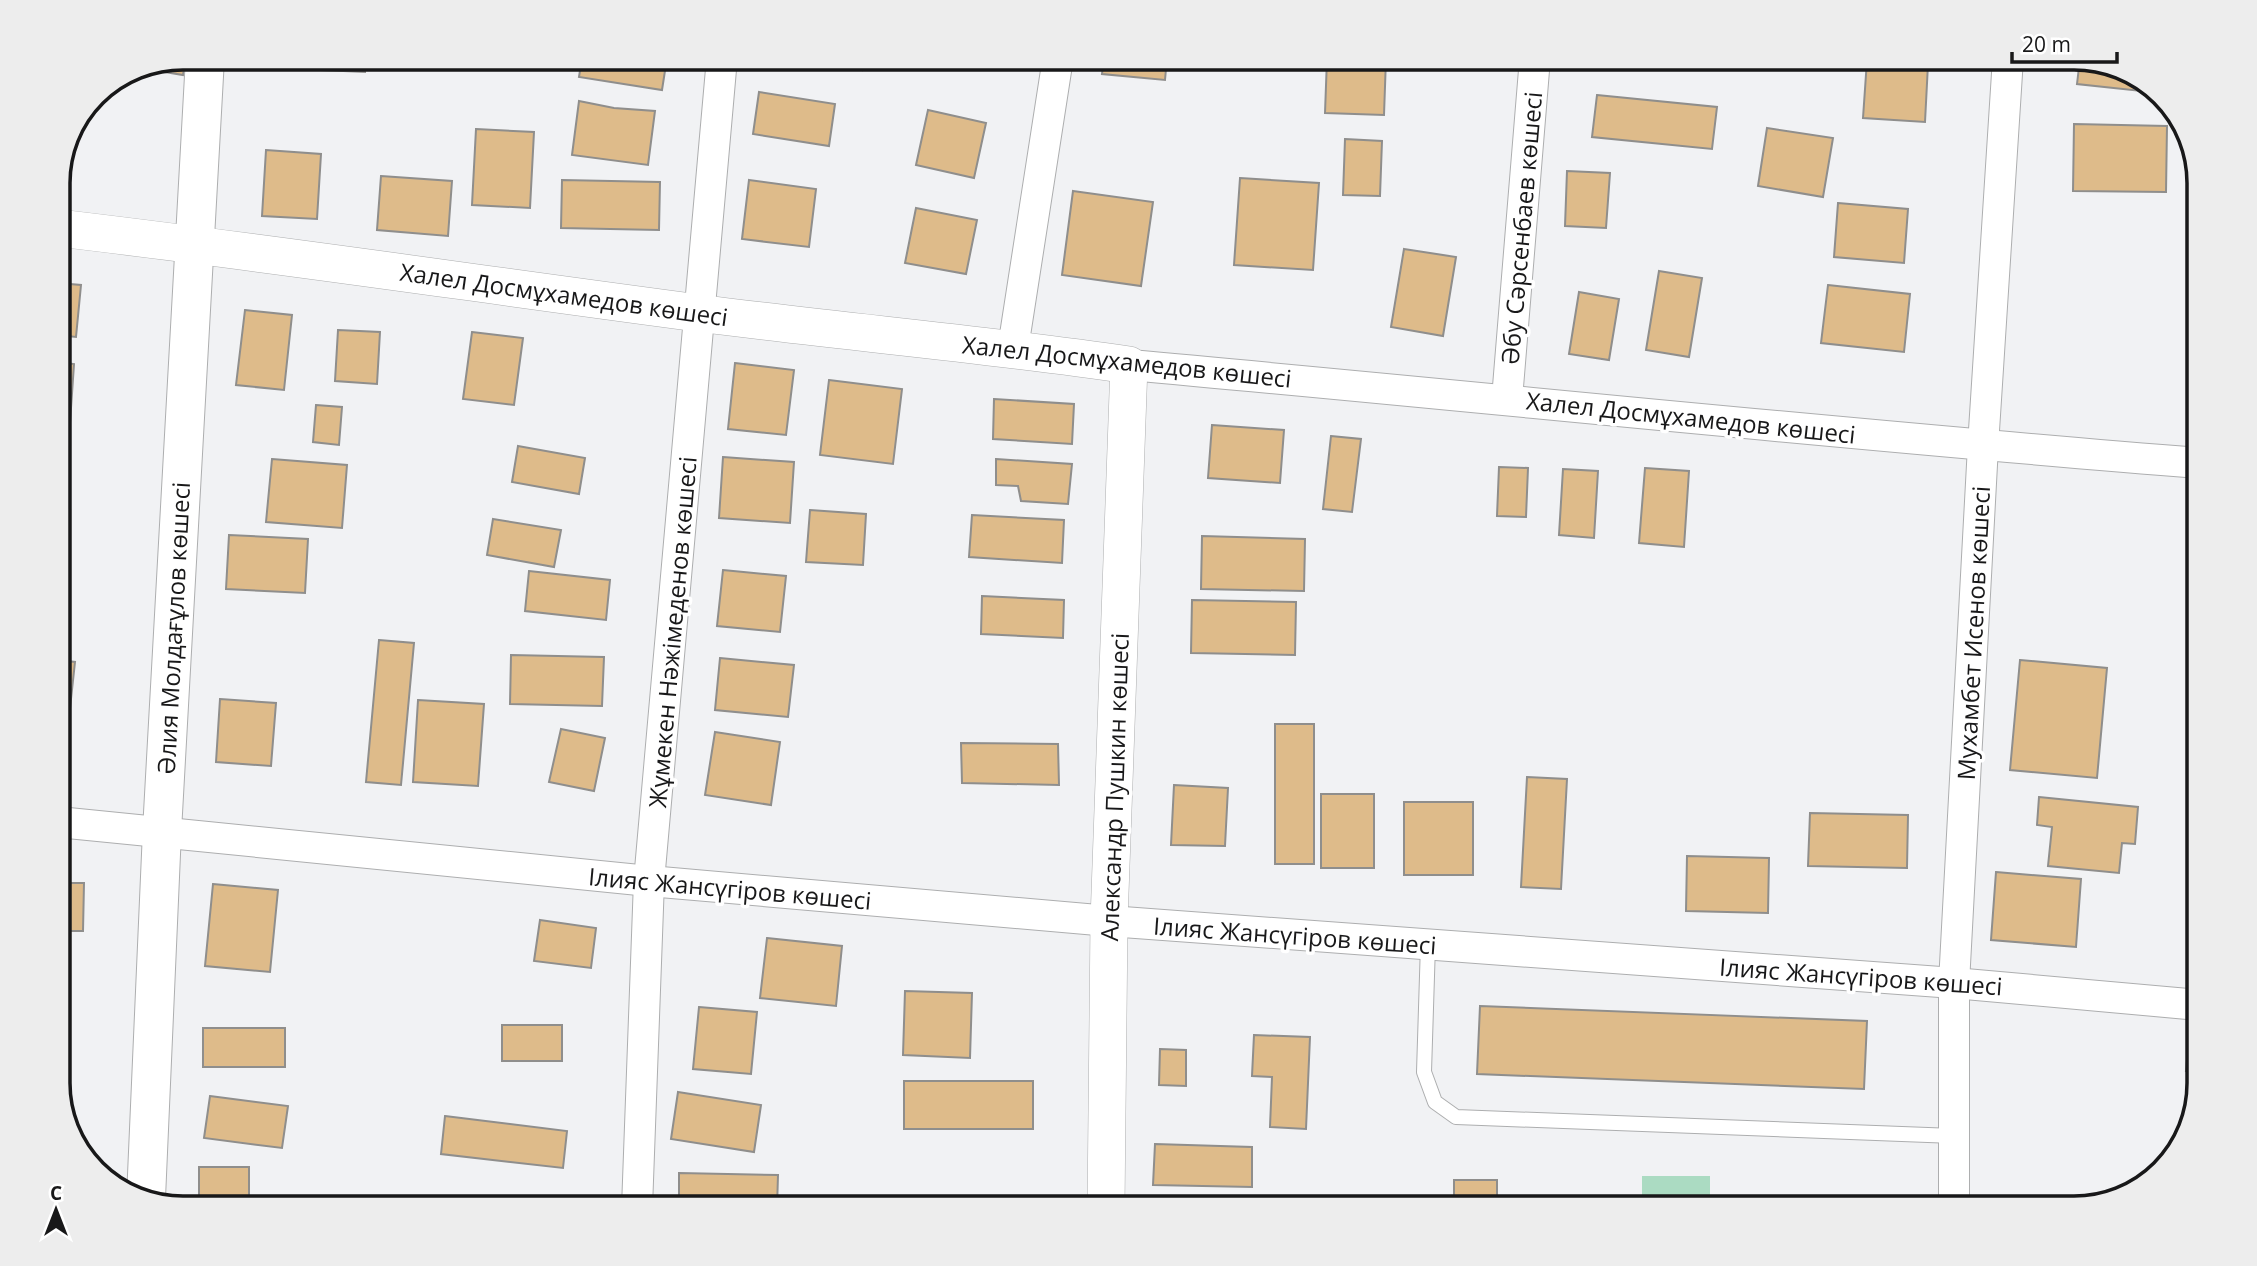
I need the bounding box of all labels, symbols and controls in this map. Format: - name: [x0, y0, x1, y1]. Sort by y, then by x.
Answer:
- scale bar: [2012, 21, 2117, 65]
- text: 20 m: [2022, 30, 2071, 58]
- street label: Әбу Сәрсенбаев көшесі: [1493, 90, 1549, 366]
- street label: Халел Досмұхамедов көшесі: [398, 255, 730, 333]
- street label: Халел Досмұхамедов көшесі: [961, 327, 1293, 395]
- street label: Халел Досмұхамедов көшесі: [1525, 383, 1857, 451]
- street label: Жұмекен Нәжімеденов көшесі: [640, 455, 704, 809]
- street label: Әлия Молдағұлов көшесі: [149, 481, 197, 775]
- street label: Мухамбет Исенов көшесі: [1949, 485, 1997, 781]
- street label: Александр Пушкин көшесі: [1092, 632, 1136, 942]
- street label: Ілияс Жансүгіров көшесі: [587, 859, 873, 917]
- street label: Ілияс Жансүгіров көшесі: [1152, 909, 1438, 961]
- street label: Ілияс Жансүгіров көшесі: [1718, 950, 2004, 1002]
- north arrow: [21, 1175, 91, 1245]
- text: С: [50, 1180, 62, 1206]

